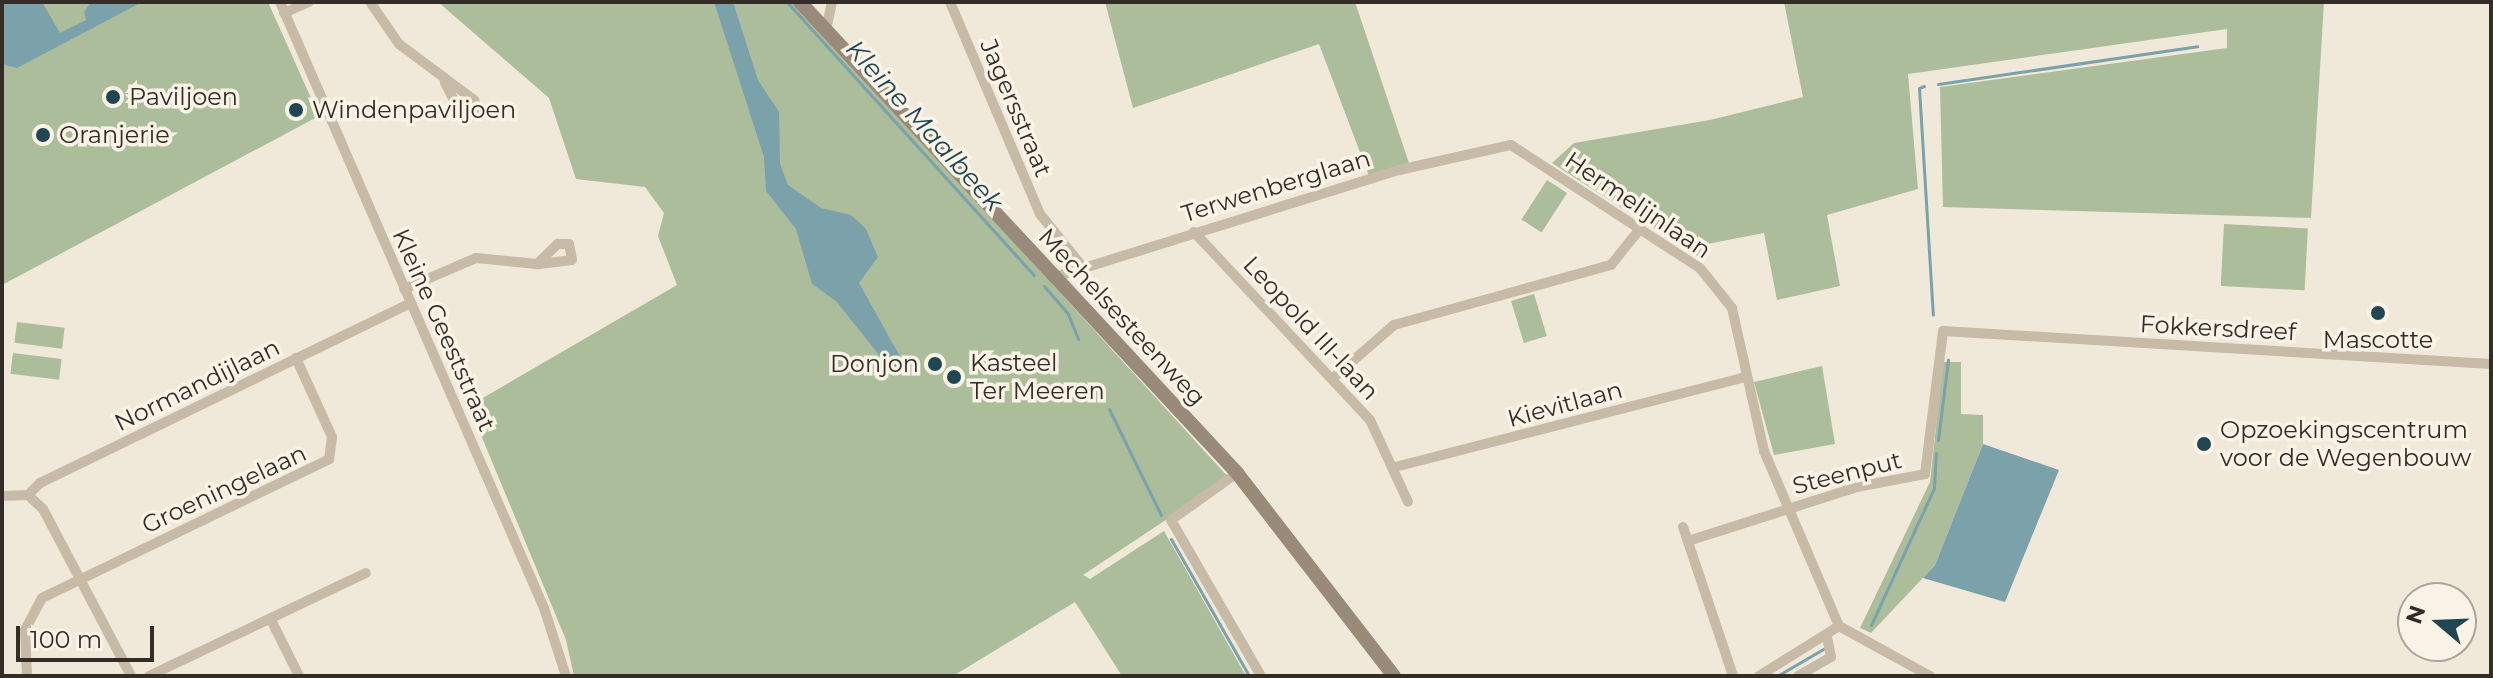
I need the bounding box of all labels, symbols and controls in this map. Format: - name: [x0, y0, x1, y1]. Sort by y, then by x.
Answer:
- water label: Kleine Maalbeek: [839, 34, 1009, 218]
- street label: Jagersstraat: [974, 35, 1058, 181]
- place label: Paviljoen: [129, 83, 238, 111]
- marker: Paviljoen: [104, 88, 122, 106]
- place label: Windenpaviljoen: [312, 96, 516, 124]
- marker: Windenpaviljoen: [287, 101, 305, 119]
- place label: Oranjerie: [59, 121, 170, 149]
- marker: Oranjerie: [34, 126, 52, 144]
- street label: Terwenberglaan: [1178, 144, 1374, 228]
- street label: Hermelijnlaan: [1559, 145, 1717, 265]
- street label: Mechelsesteenweg: [1032, 222, 1212, 412]
- street label: Kleine Geeststraat: [386, 224, 502, 436]
- street label: Leopold III-laan: [1237, 250, 1385, 406]
- marker: Mascotte: [2369, 304, 2387, 322]
- street label: Fokkersdreef: [2139, 310, 2297, 346]
- place label: Mascotte: [2323, 326, 2433, 354]
- street label: Normandijlaan: [110, 333, 284, 437]
- place label: Kasteel Ter Meeren: [970, 349, 1105, 405]
- place label: Donjon: [830, 350, 919, 378]
- marker: Donjon: [926, 355, 944, 373]
- marker: Kasteel Ter Meeren: [945, 368, 963, 386]
- street label: Kievitlaan: [1504, 375, 1626, 433]
- place label: Opzoekingscentrum voor de Wegenbouw: [2220, 416, 2471, 472]
- marker: Opzoekingscentrum voor de Wegenbouw: [2195, 435, 2213, 453]
- street label: Groeningelaan: [137, 438, 311, 540]
- street label: Steenput: [1789, 446, 1905, 500]
- north arrow: [2397, 582, 2477, 662]
- text: N: [2400, 602, 2431, 627]
- scale bar: [20, 610, 158, 660]
- text: 100 m: [30, 625, 102, 654]

